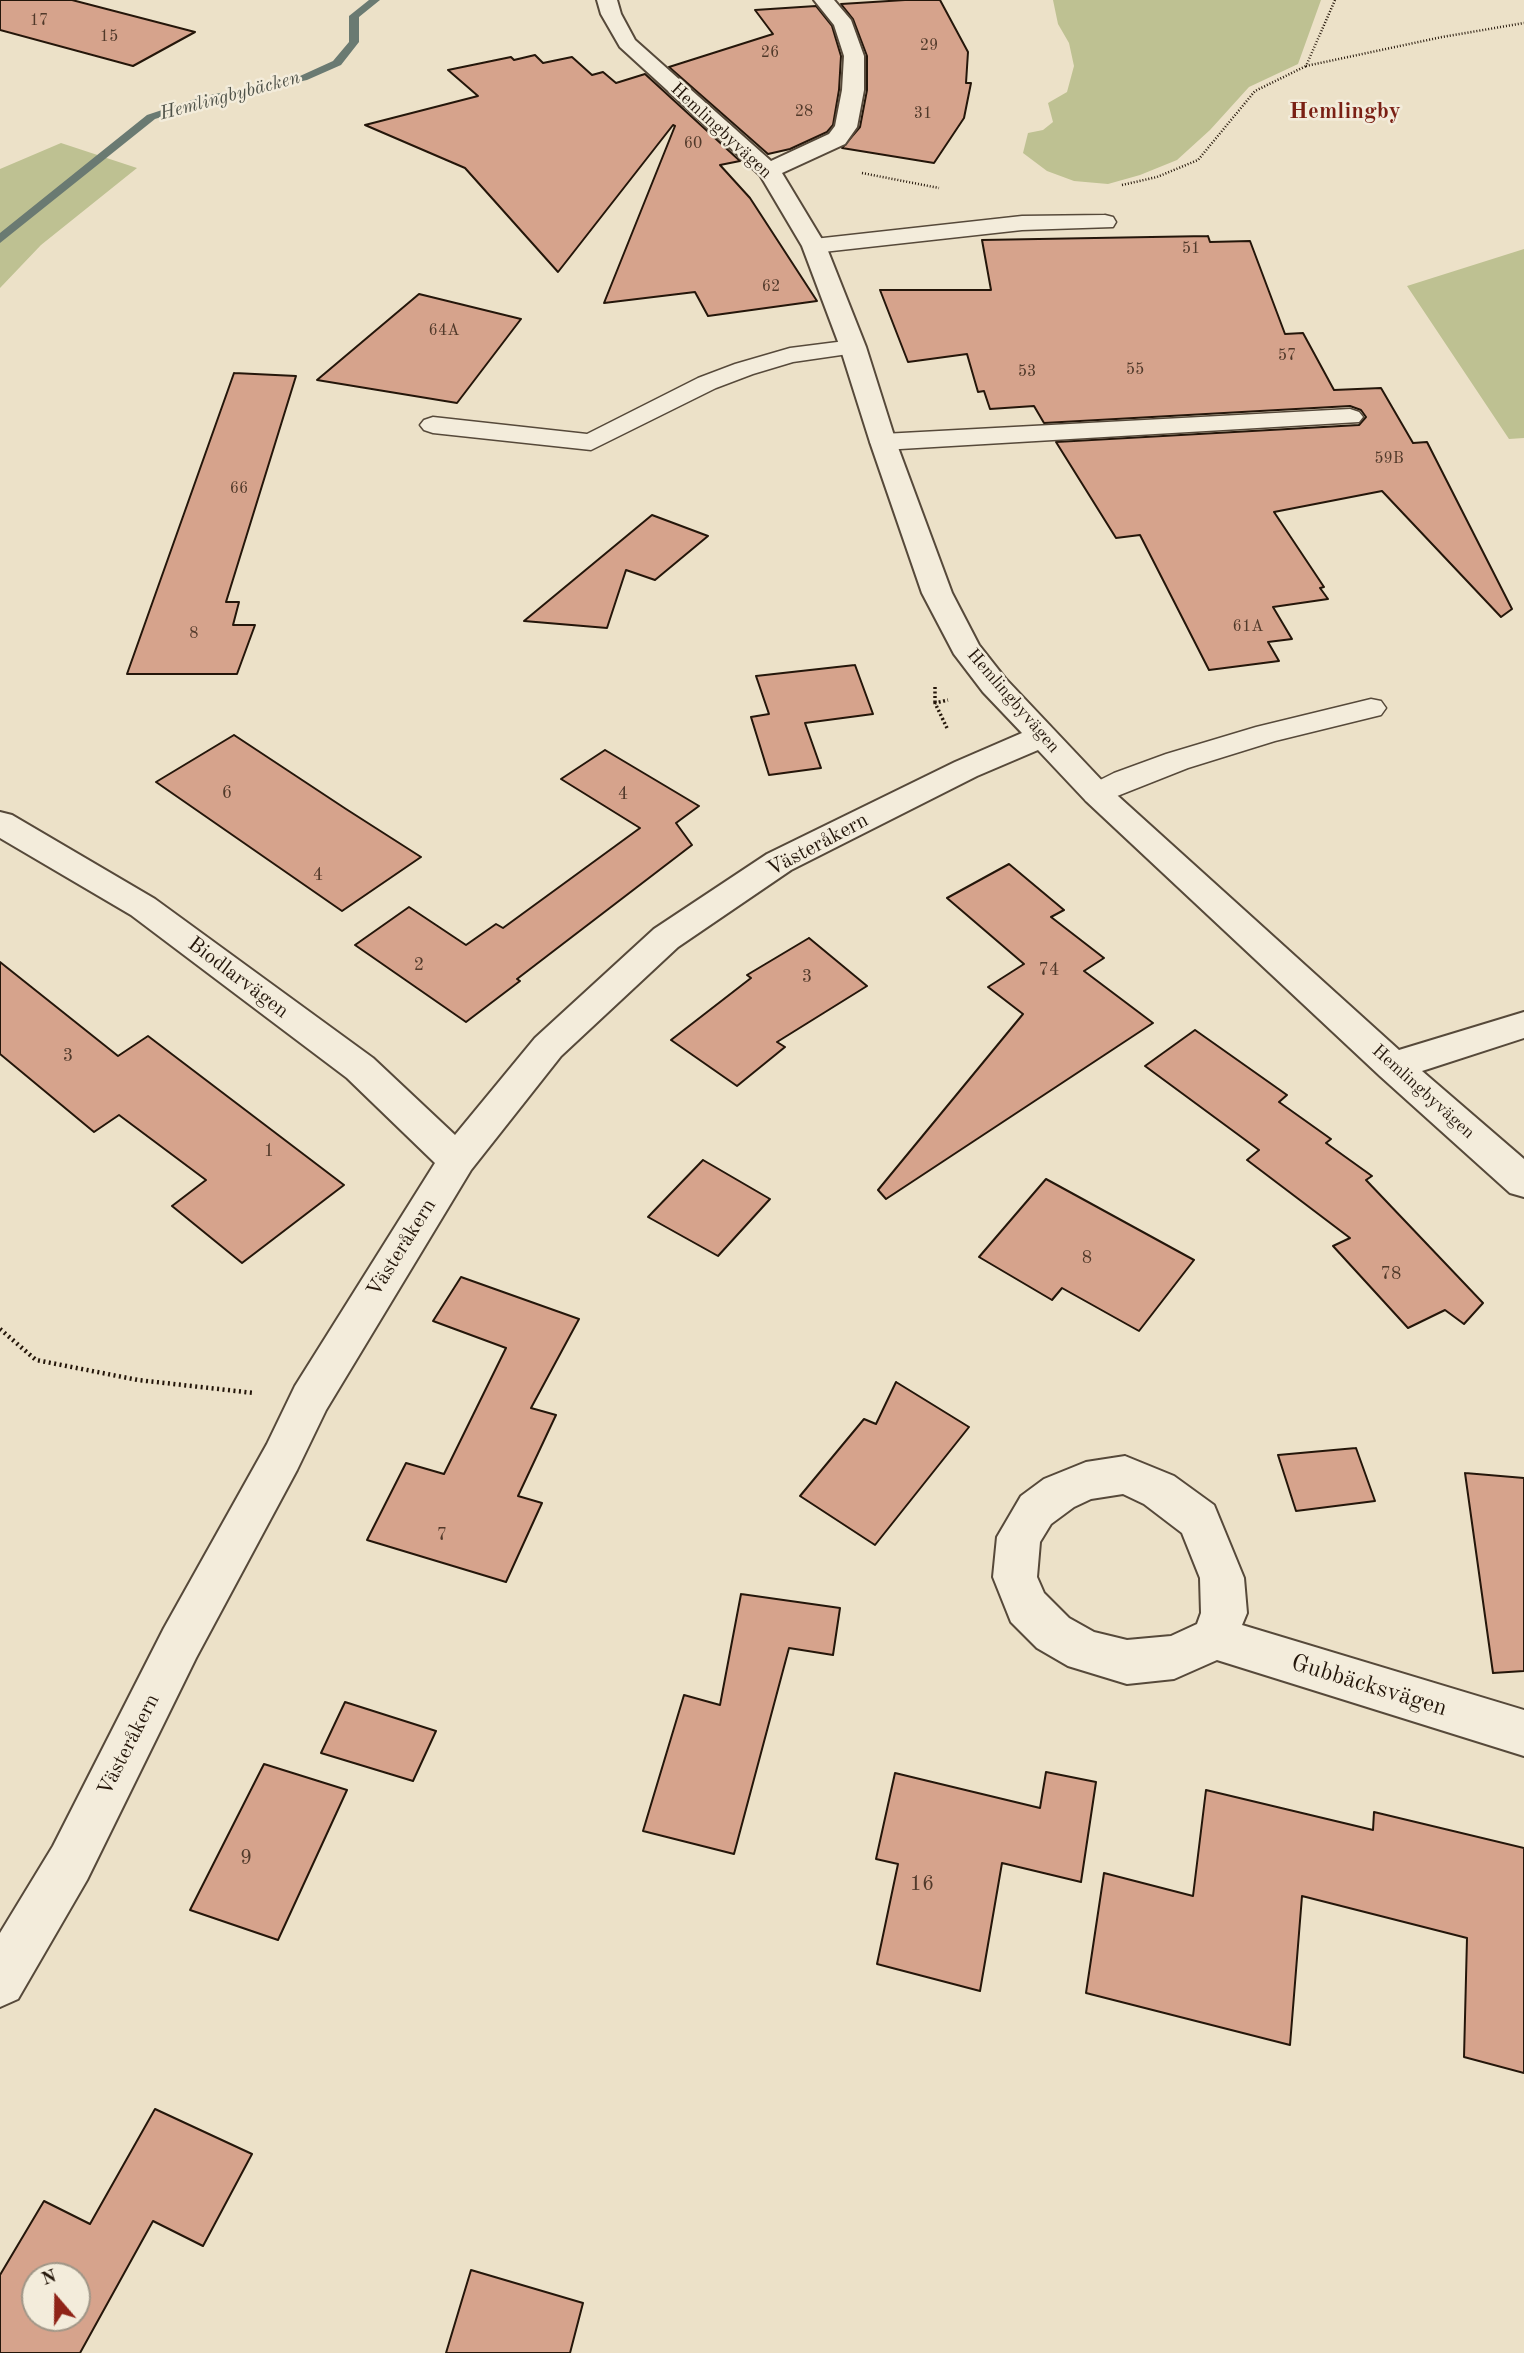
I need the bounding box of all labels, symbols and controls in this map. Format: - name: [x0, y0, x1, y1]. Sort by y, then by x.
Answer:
- house number: 17: [30, 11, 48, 31]
- house number: 15: [100, 27, 118, 47]
- house number: 29: [920, 36, 938, 56]
- house number: 26: [761, 43, 779, 63]
- water label: Hemlingbybäcken: [157, 66, 303, 126]
- street label: Hemlingbyvägen: [666, 78, 776, 184]
- district label: Hemlingby: [1289, 98, 1401, 126]
- house number: 28: [795, 102, 813, 122]
- house number: 31: [914, 104, 932, 124]
- house number: 60: [684, 134, 702, 154]
- house number: 51: [1182, 239, 1200, 259]
- house number: 62: [762, 277, 780, 297]
- house number: 64A: [429, 321, 459, 341]
- house number: 57: [1278, 346, 1296, 366]
- house number: 55: [1126, 360, 1144, 380]
- house number: 53: [1018, 362, 1036, 382]
- house number: 59B: [1374, 449, 1404, 469]
- house number: 66: [230, 479, 248, 499]
- house number: 61A: [1233, 617, 1263, 637]
- house number: 8: [189, 624, 199, 644]
- street label: Hemlingbyvägen: [962, 645, 1064, 757]
- house number: 6: [222, 782, 232, 804]
- house number: 4: [618, 783, 628, 805]
- street label: Västeråkern: [763, 808, 873, 882]
- house number: 4: [313, 864, 323, 886]
- street label: Biodlarvägen: [182, 932, 294, 1024]
- house number: 2: [414, 954, 424, 976]
- house number: 74: [1039, 959, 1059, 981]
- house number: 3: [802, 966, 812, 988]
- street label: Hemlingbyvägen: [1367, 1040, 1479, 1144]
- house number: 3: [63, 1045, 73, 1067]
- house number: 1: [264, 1140, 274, 1162]
- street label: Västeråkern: [362, 1194, 442, 1302]
- house number: 8: [1082, 1247, 1092, 1269]
- house number: 78: [1381, 1263, 1401, 1285]
- house number: 7: [437, 1524, 447, 1546]
- street label: Gubbäcksvägen: [1288, 1649, 1450, 1723]
- street label: Västeråkern: [93, 1690, 165, 1800]
- house number: 9: [240, 1845, 252, 1871]
- house number: 16: [910, 1871, 934, 1897]
- north arrow: [21, 2262, 91, 2332]
- text: N: [39, 2267, 59, 2290]

